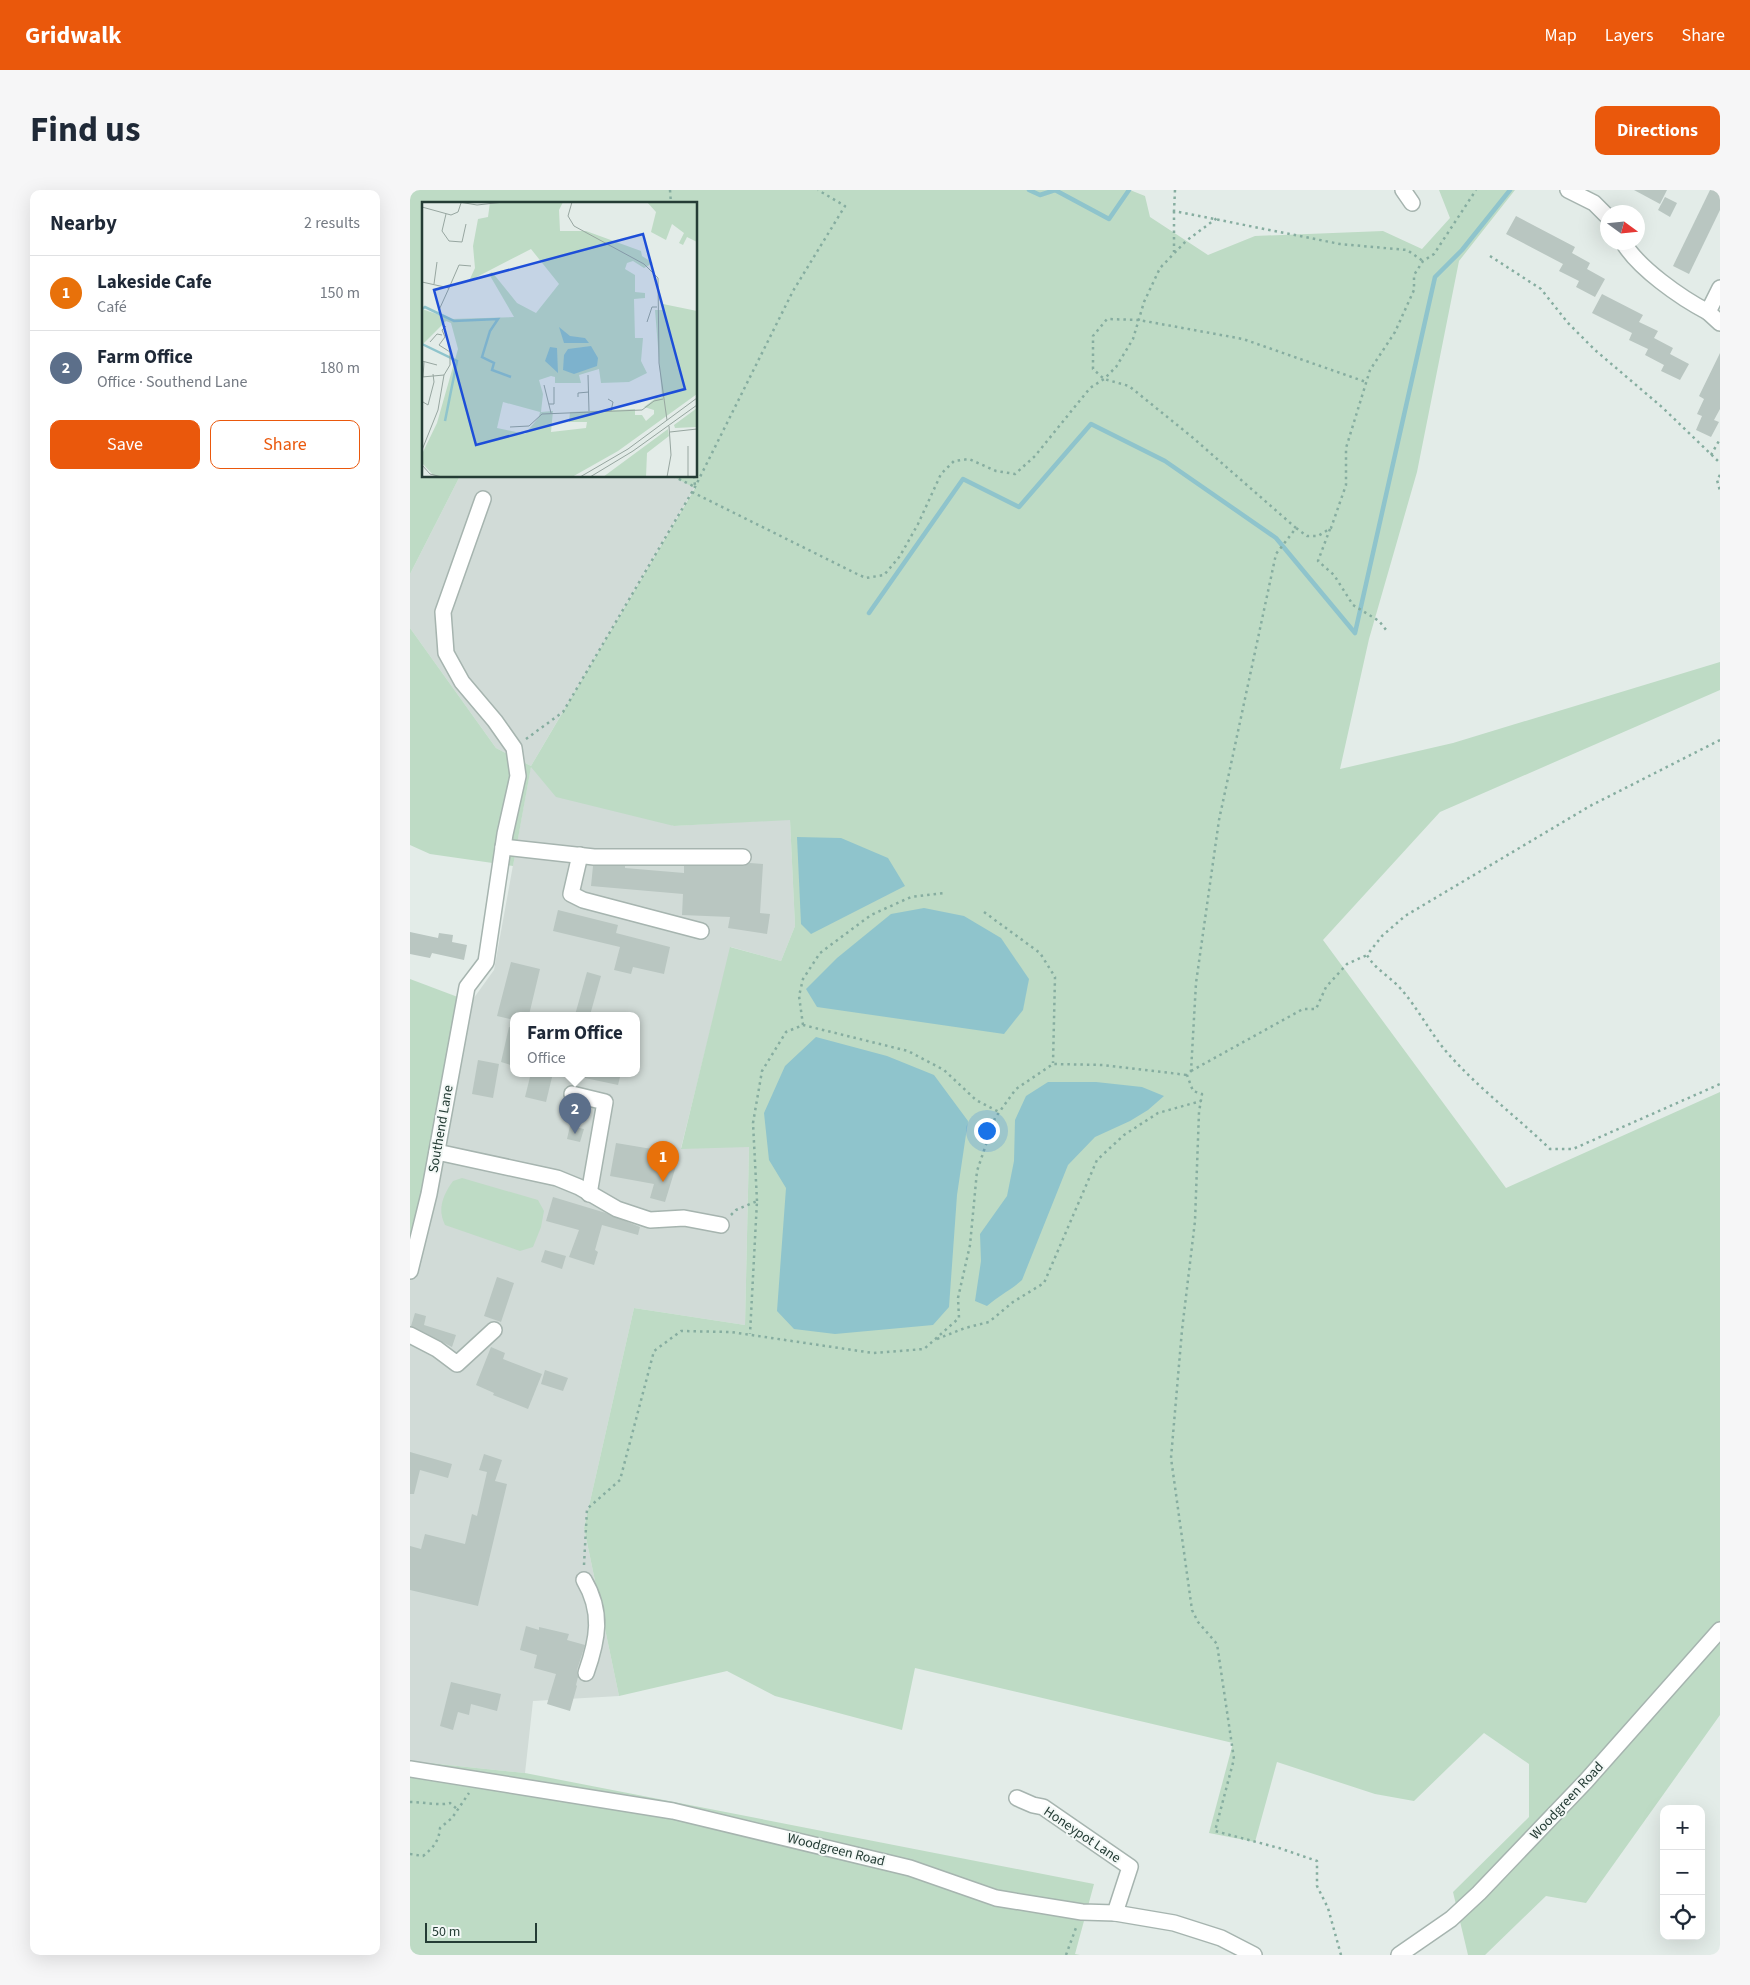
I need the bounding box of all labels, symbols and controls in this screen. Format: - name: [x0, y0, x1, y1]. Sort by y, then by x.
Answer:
- text: Gridwalk: [25, 18, 121, 53]
- text: Map: [1545, 23, 1577, 48]
- text: Layers: [1605, 23, 1654, 48]
- text: Share: [1682, 23, 1725, 48]
- text: Find us: [30, 105, 140, 155]
- button: Directions: [1595, 106, 1720, 155]
- inset map: [422, 202, 698, 478]
- north arrow: [1600, 205, 1645, 250]
- text: Nearby: [50, 208, 117, 238]
- text: 2 results: [304, 212, 360, 234]
- text: Lakeside Cafe: [97, 269, 212, 296]
- text: 1: [62, 282, 70, 304]
- text: 150 m: [320, 282, 360, 304]
- text: Café: [97, 296, 127, 318]
- text: Farm Office: [97, 344, 193, 371]
- text: 2: [62, 357, 70, 379]
- text: 180 m: [320, 357, 360, 379]
- text: Office · Southend Lane: [97, 371, 247, 393]
- button: Save: [50, 420, 200, 469]
- button: Share: [210, 420, 360, 469]
- popup: [510, 1012, 640, 1077]
- text: Farm Office: [527, 1020, 623, 1047]
- text: Office: [527, 1047, 566, 1069]
- street label: Southend Lane: [423, 1084, 459, 1174]
- pin: 2: [559, 1093, 591, 1134]
- your location: [974, 1118, 1000, 1144]
- pin: 1: [647, 1141, 679, 1182]
- street label: Woodgreen Road: [1526, 1758, 1608, 1844]
- street label: Honeypot Lane: [1039, 1802, 1125, 1868]
- map controls: [1660, 1805, 1705, 1940]
- button: +: [1660, 1805, 1705, 1850]
- street label: Woodgreen Road: [785, 1828, 887, 1872]
- button: −: [1660, 1850, 1705, 1895]
- button: locate: [1660, 1895, 1705, 1940]
- scale bar: [425, 1920, 538, 1943]
- text: 50 m: [432, 1922, 460, 1942]

